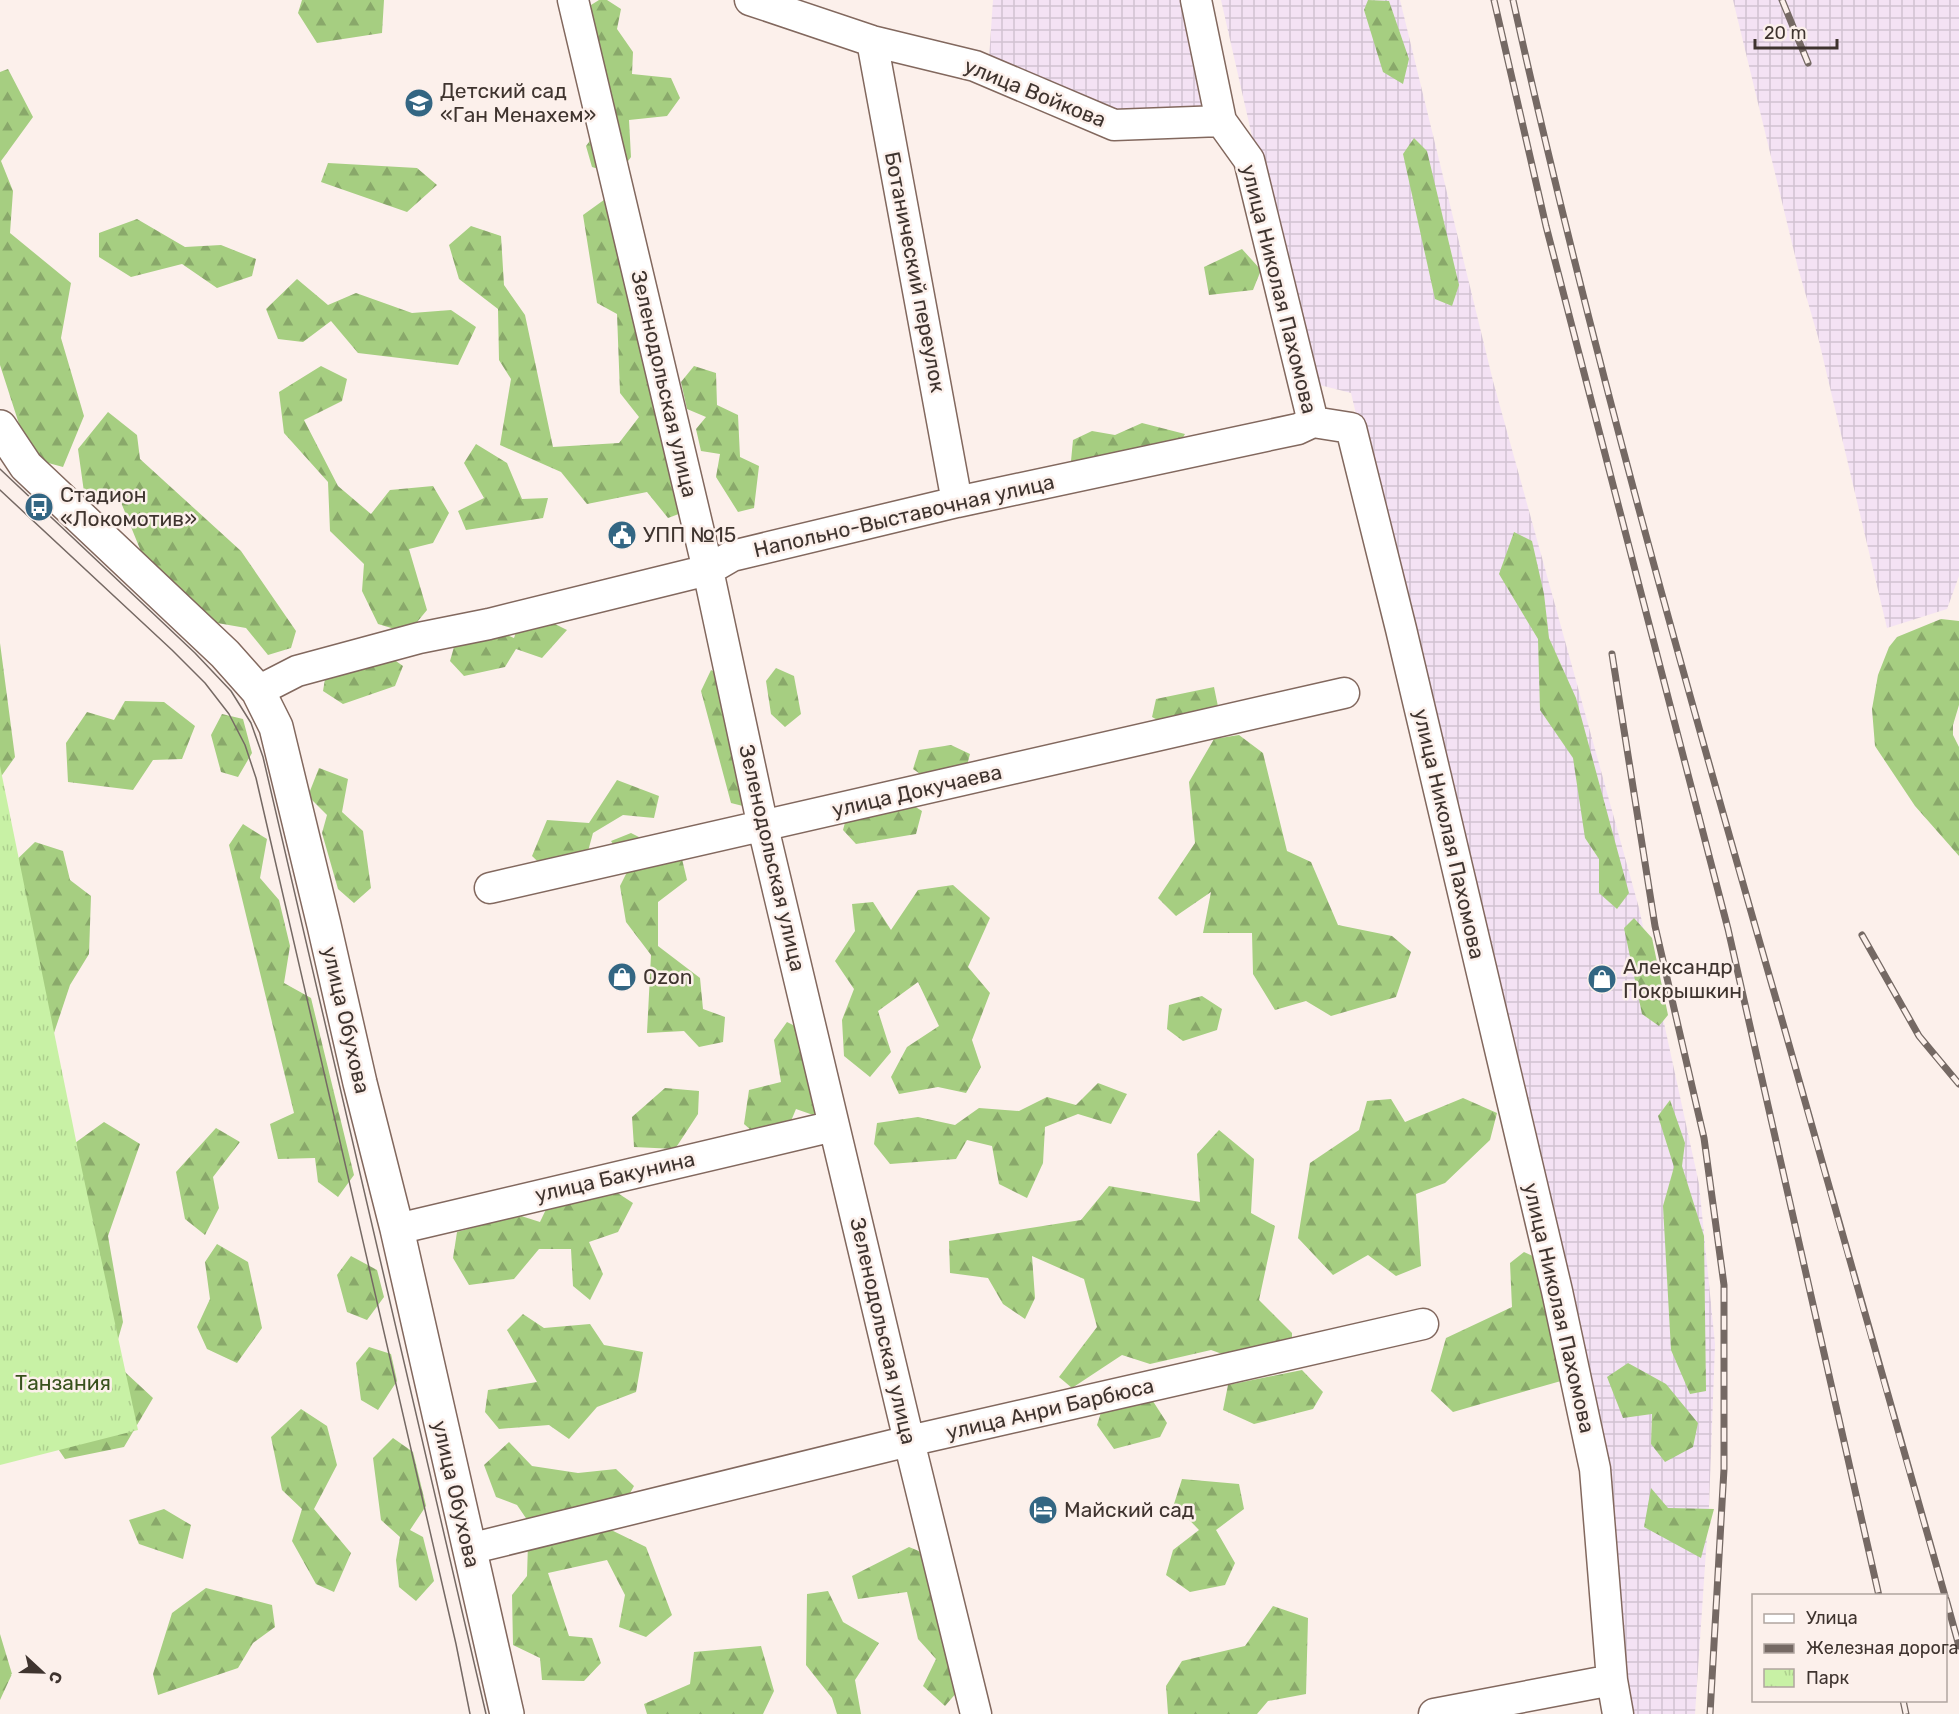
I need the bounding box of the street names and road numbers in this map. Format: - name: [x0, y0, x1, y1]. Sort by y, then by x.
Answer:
- street label: улица Войкова: [961, 53, 1110, 132]
- street label: Ботанический переулок: [880, 149, 951, 394]
- street label: улица Николая Пахомова: [1236, 162, 1323, 416]
- street label: Зеленодольская улица: [626, 268, 703, 500]
- street label: Напольно-Выставочная улица: [751, 469, 1057, 562]
- street label: улица Николая Пахомова: [1409, 706, 1490, 961]
- street label: Зеленодольская улица: [734, 742, 811, 974]
- street label: улица Докучаева: [830, 759, 1004, 822]
- street label: улица Обухова: [317, 944, 376, 1096]
- street label: улица Бакунина: [533, 1146, 697, 1207]
- street label: улица Николая Пахомова: [1519, 1180, 1600, 1435]
- street label: Зеленодольская улица: [845, 1215, 922, 1447]
- street label: улица Анри Барбюса: [944, 1372, 1156, 1445]
- street label: улица Обухова: [427, 1418, 486, 1570]

